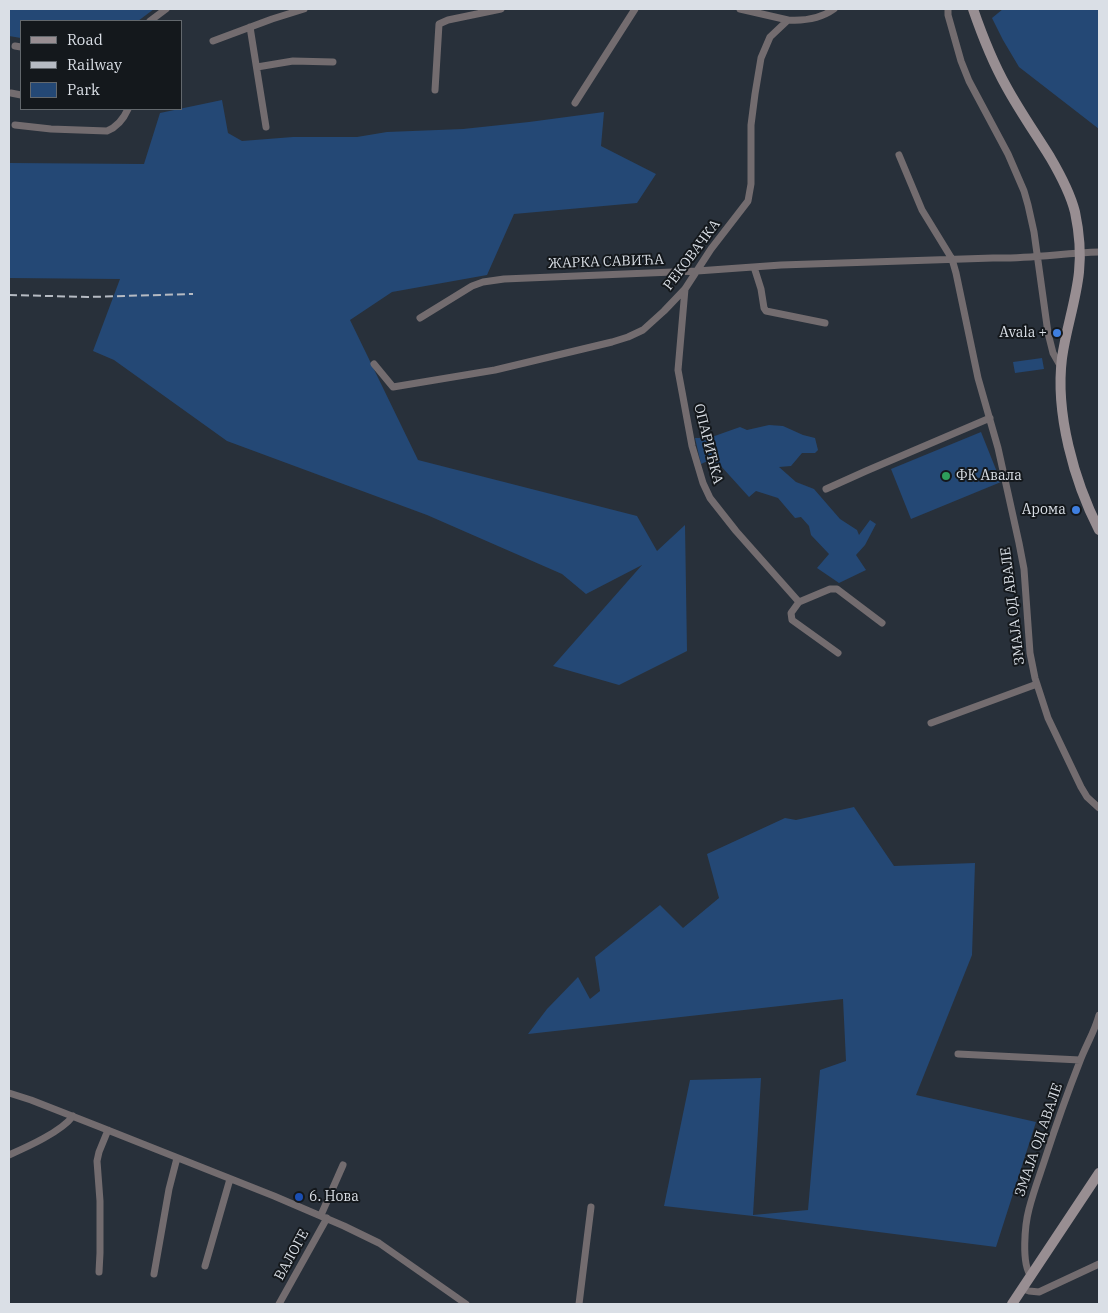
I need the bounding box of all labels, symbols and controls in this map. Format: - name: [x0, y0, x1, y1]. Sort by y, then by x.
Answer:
- legend: [20, 20, 182, 110]
- text: Road: [67, 30, 103, 49]
- text: Railway: [67, 55, 122, 74]
- text: Park: [67, 80, 100, 99]
- street label: РЕКОВАЧКА: [660, 216, 724, 294]
- street label: ЖАРКА САВИЋА: [548, 252, 664, 272]
- place label: Avala +: [999, 325, 1047, 341]
- marker: Avala +: [1051, 327, 1063, 339]
- street label: ОПАРИЋКА: [690, 402, 726, 486]
- place label: ФК Авала: [956, 468, 1022, 484]
- marker: ФК Авала: [940, 470, 952, 482]
- place label: Арома: [1022, 502, 1066, 518]
- marker: Арома: [1070, 504, 1082, 516]
- street label: ЗМАЈА ОД АВАЛЕ: [997, 546, 1029, 666]
- street label: ЗМАЈА ОД АВАЛЕ: [1012, 1081, 1066, 1199]
- place label: 6. Нова: [309, 1189, 359, 1205]
- marker: 6. Нова: [293, 1191, 305, 1203]
- street label: ВАЛОГЕ: [271, 1227, 313, 1283]

